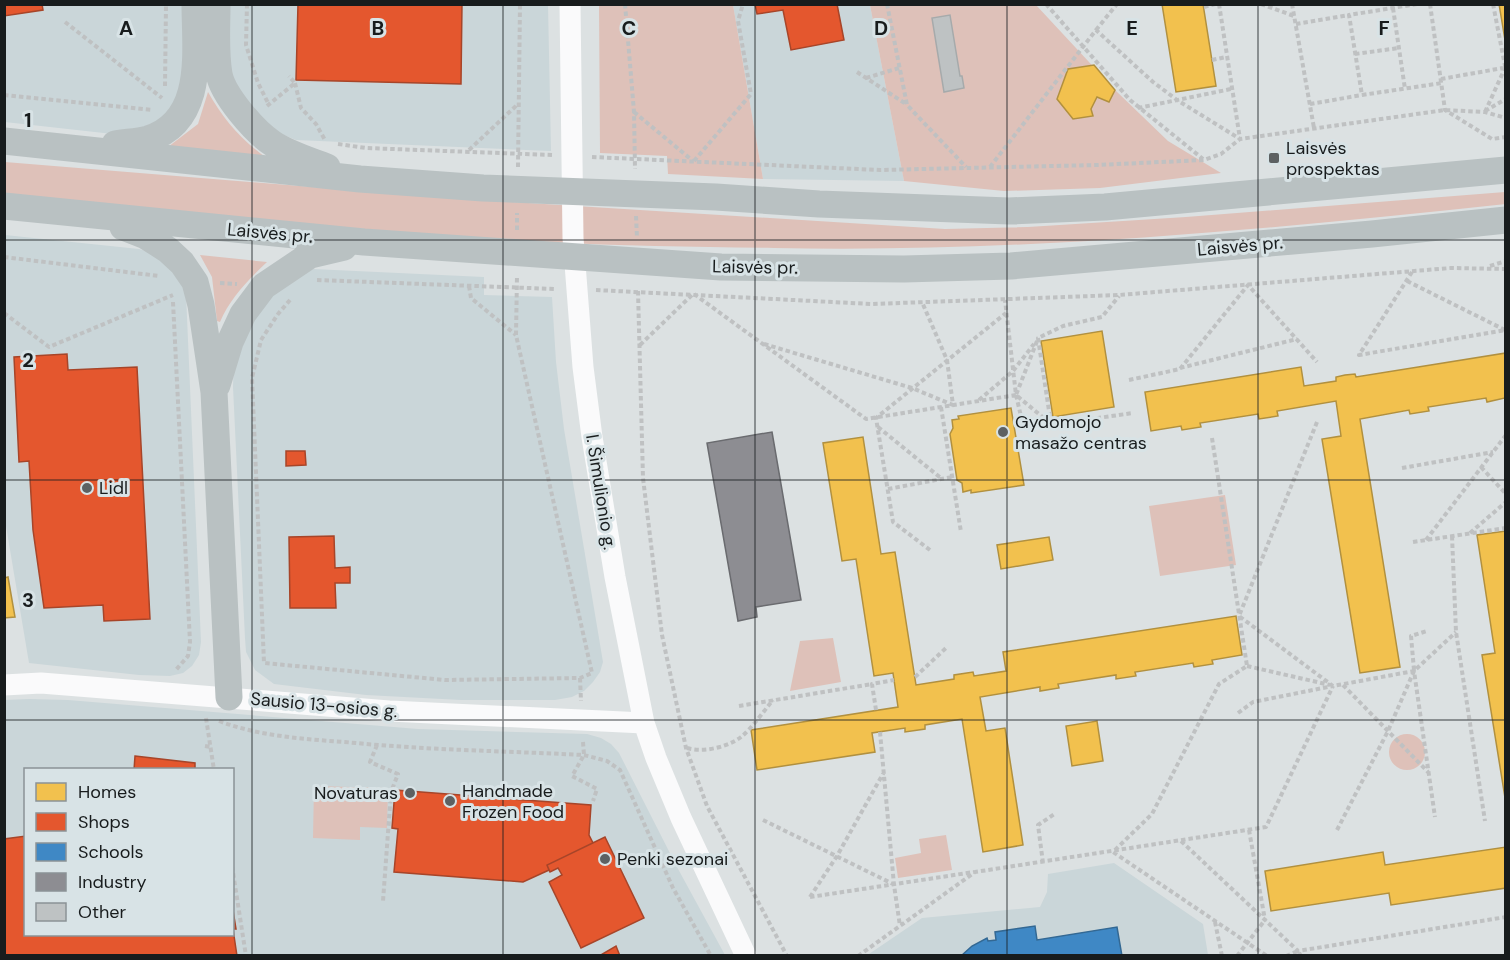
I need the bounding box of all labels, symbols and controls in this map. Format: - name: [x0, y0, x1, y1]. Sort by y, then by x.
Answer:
- text: A: [119, 15, 133, 41]
- text: B: [372, 15, 384, 41]
- text: C: [622, 15, 636, 41]
- text: D: [874, 15, 888, 41]
- text: E: [1126, 15, 1138, 41]
- text: F: [1378, 15, 1390, 41]
- text: 1: [24, 107, 32, 133]
- place label: Laisvės prospektas: [1286, 136, 1380, 181]
- marker: Laisvės prospektas: [1267, 151, 1281, 165]
- street label: Laisvės pr.: [226, 217, 314, 249]
- street label: Laisvės pr.: [1196, 230, 1284, 262]
- street label: Laisvės pr.: [712, 254, 798, 280]
- text: 2: [22, 347, 34, 373]
- place label: Gydomojo masažo centras: [1015, 410, 1147, 455]
- marker: Gydomojo masažo centras: [996, 425, 1010, 439]
- street label: I. Šimulionio g.: [580, 433, 622, 551]
- place label: Lidl: [99, 476, 128, 500]
- marker: Lidl: [80, 481, 94, 495]
- text: 3: [22, 587, 34, 613]
- street label: Sausio 13-osios g.: [249, 687, 399, 723]
- legend: [24, 768, 234, 936]
- place label: Handmade Frozen Food: [462, 779, 564, 824]
- text: Homes: [78, 780, 136, 804]
- place label: Novaturas: [314, 781, 398, 805]
- marker: Novaturas: [403, 786, 417, 800]
- marker: Handmade Frozen Food: [443, 794, 457, 808]
- text: Shops: [78, 810, 130, 834]
- text: Schools: [78, 840, 143, 864]
- place label: Penki sezonai: [617, 847, 728, 871]
- marker: Penki sezonai: [598, 852, 612, 866]
- text: Industry: [78, 870, 147, 894]
- text: Other: [78, 900, 127, 924]

